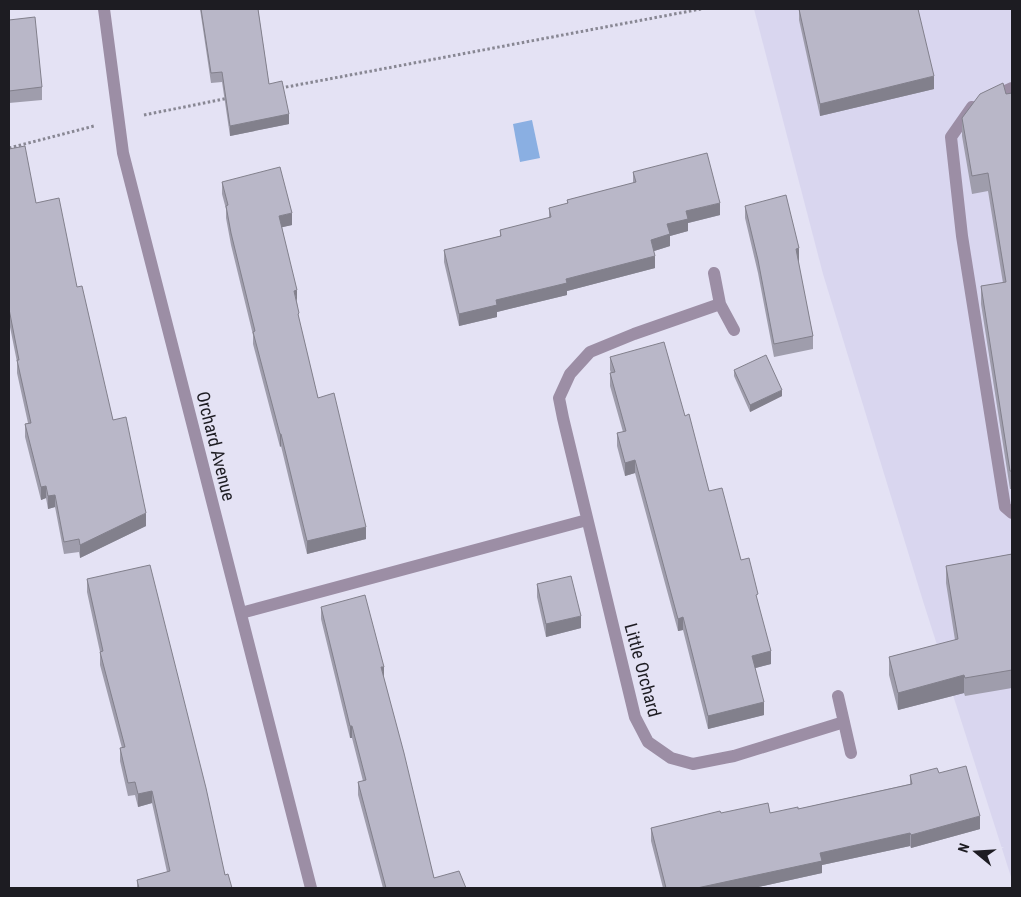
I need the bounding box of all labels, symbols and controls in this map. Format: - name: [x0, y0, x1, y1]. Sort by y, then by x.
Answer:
- street label: Orchard Avenue: [192, 389, 240, 503]
- street label: Little Orchard: [620, 621, 666, 719]
- north arrow: [951, 827, 1001, 877]
- text: N: [955, 841, 973, 855]

